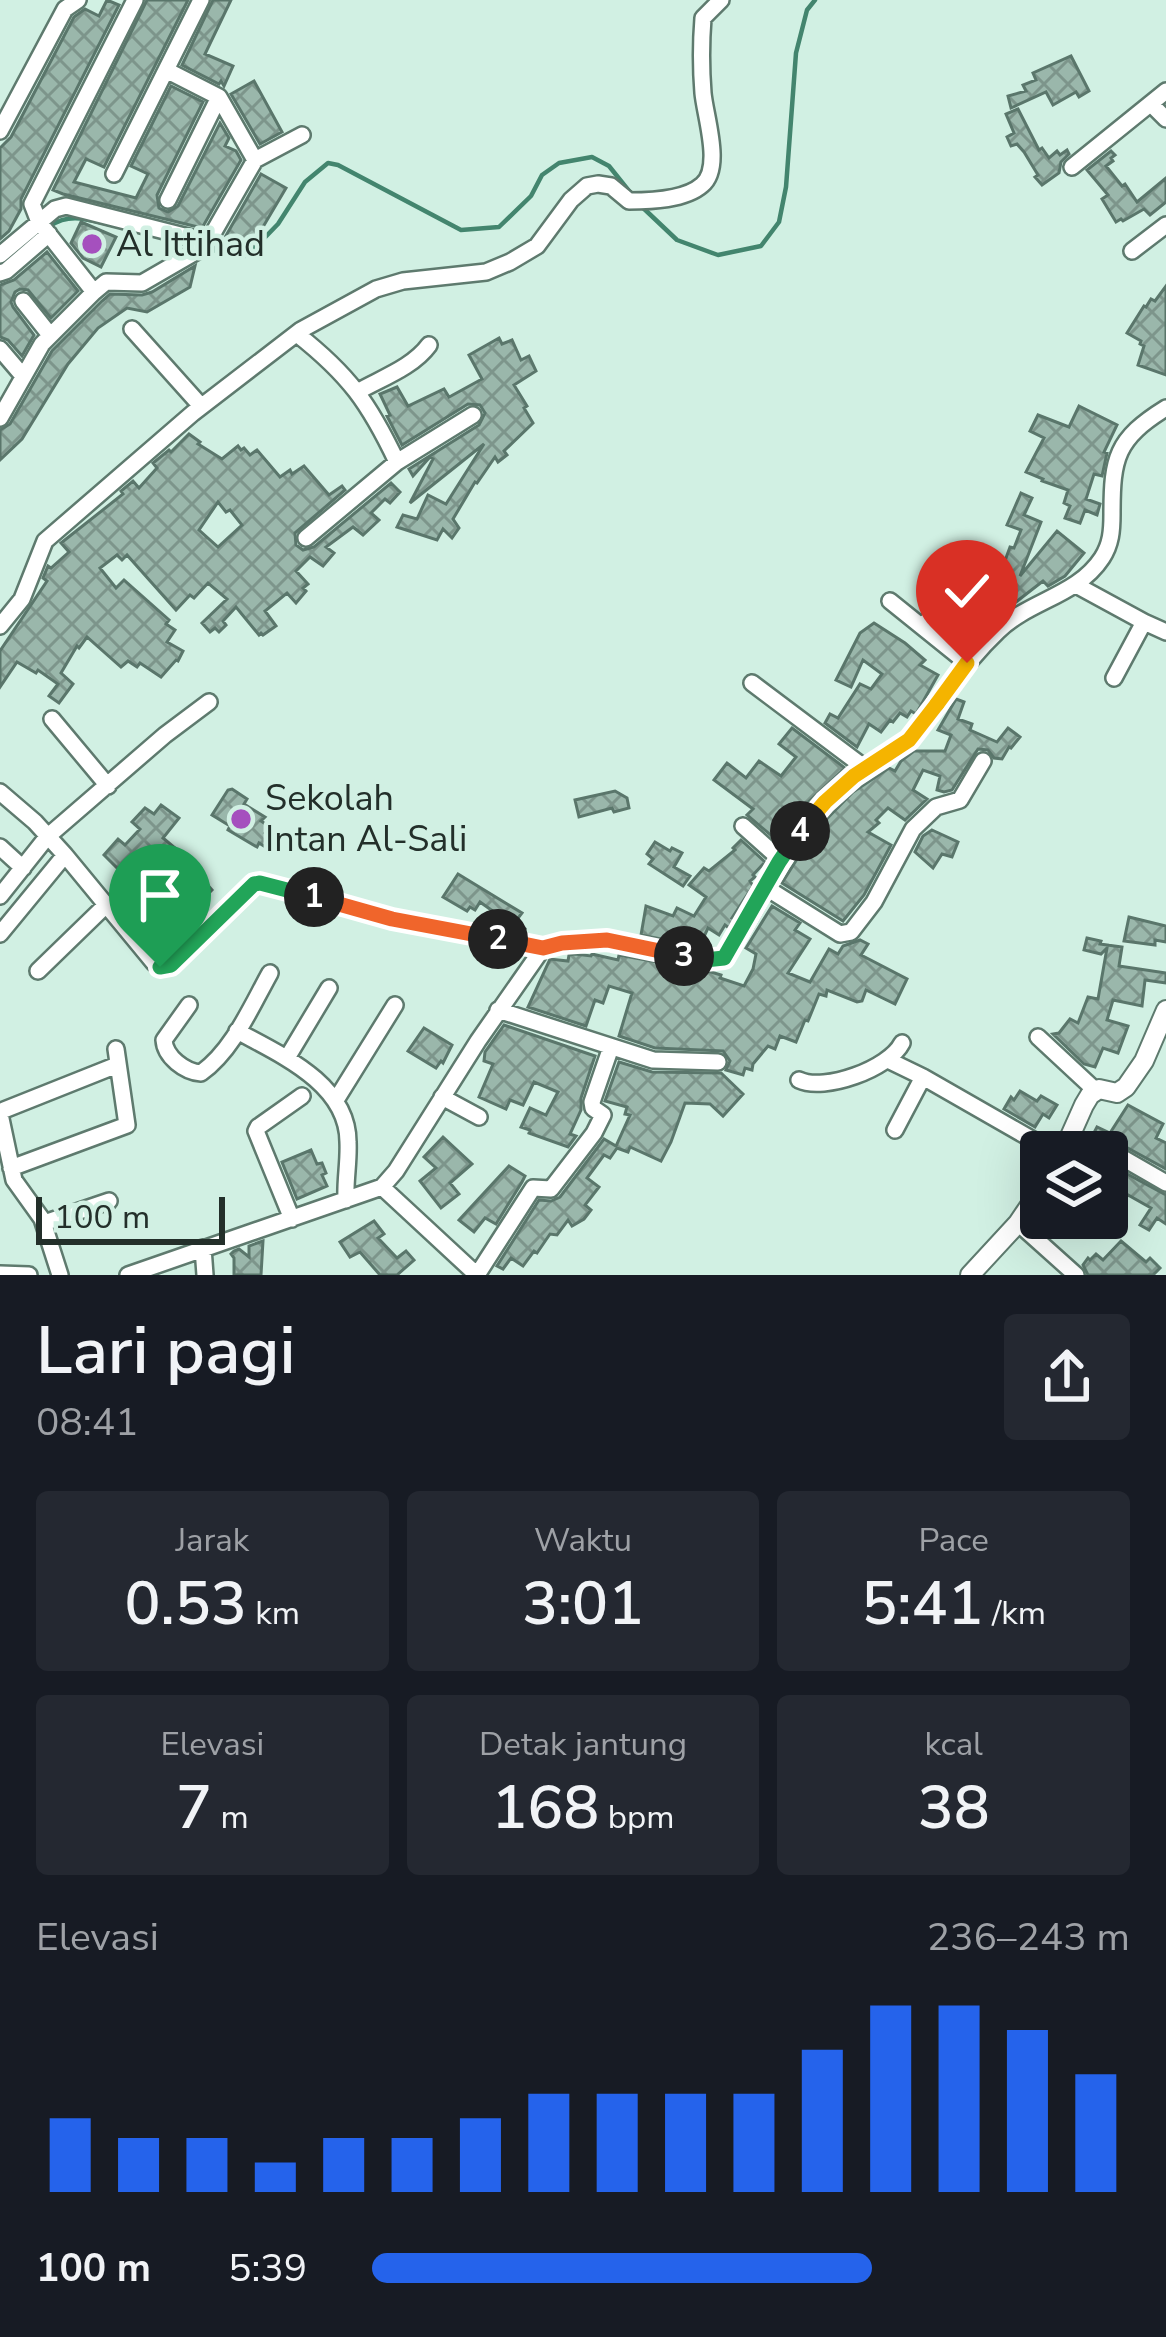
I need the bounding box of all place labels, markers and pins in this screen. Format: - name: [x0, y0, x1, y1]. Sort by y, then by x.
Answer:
- place label: Al Ittihad: [116, 220, 265, 269]
- marker: Al Ittihad: [79, 231, 105, 257]
- pin: [916, 540, 1018, 663]
- place label: Sekolah Intan Al-Sali: [265, 774, 467, 864]
- pin: 4: [770, 801, 830, 861]
- marker: Sekolah Intan Al-Sali: [228, 806, 254, 832]
- pin: [109, 844, 211, 967]
- pin: 1: [284, 867, 344, 927]
- pin: 2: [468, 909, 528, 969]
- pin: 3: [654, 926, 714, 986]

